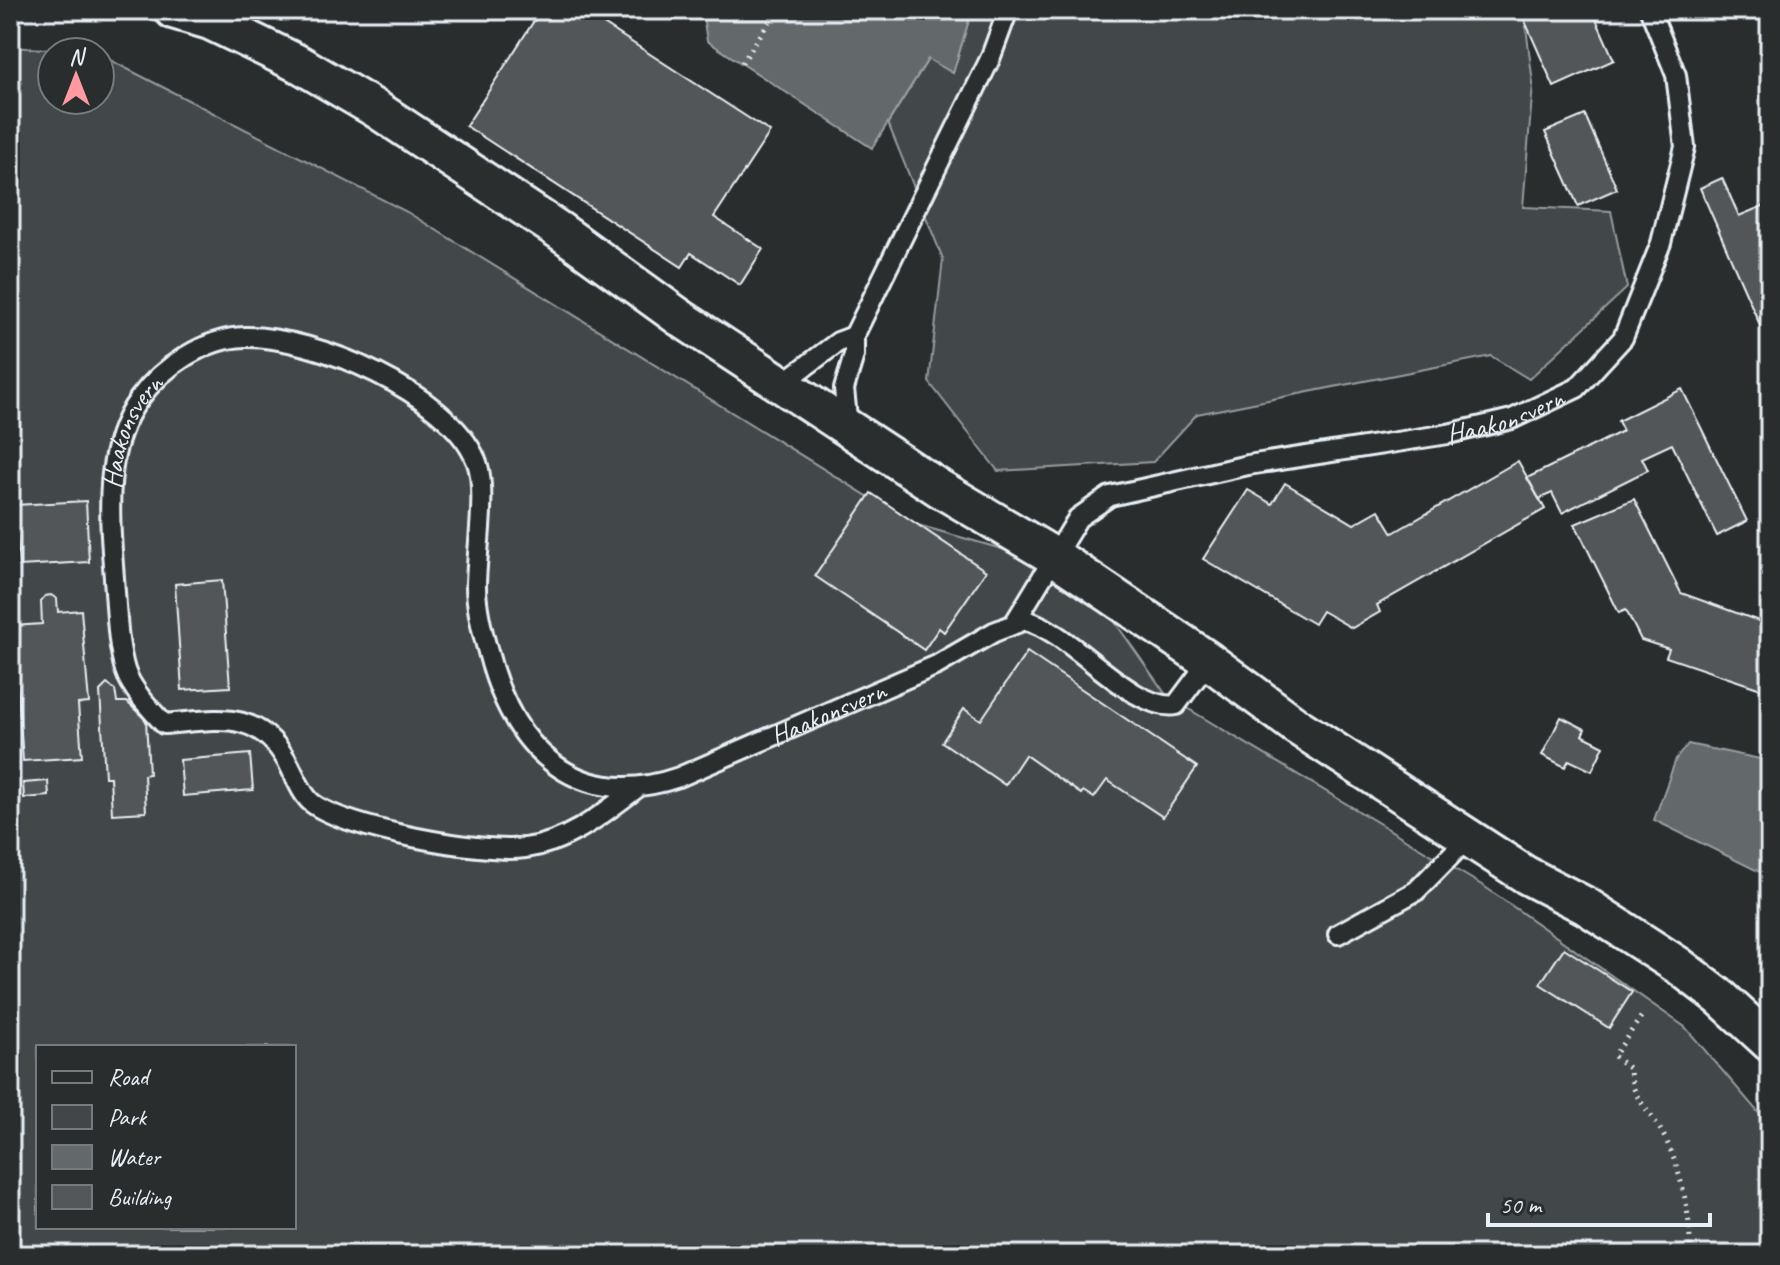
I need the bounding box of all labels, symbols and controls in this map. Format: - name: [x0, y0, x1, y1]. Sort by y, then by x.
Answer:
- north arrow: [36, 36, 116, 116]
- text: N: [69, 43, 86, 71]
- street label: Haakonsvern: [94, 365, 171, 490]
- street label: Haakonsvern: [1443, 379, 1571, 452]
- street label: Haakonsvern: [765, 672, 892, 753]
- legend: [36, 1045, 296, 1229]
- text: Road: [108, 1062, 152, 1092]
- text: Park: [108, 1102, 148, 1132]
- text: Water: [108, 1142, 163, 1172]
- scale bar: [1488, 1177, 1710, 1227]
- text: Building: [108, 1182, 173, 1212]
- text: 50 m: [1500, 1190, 1543, 1220]

